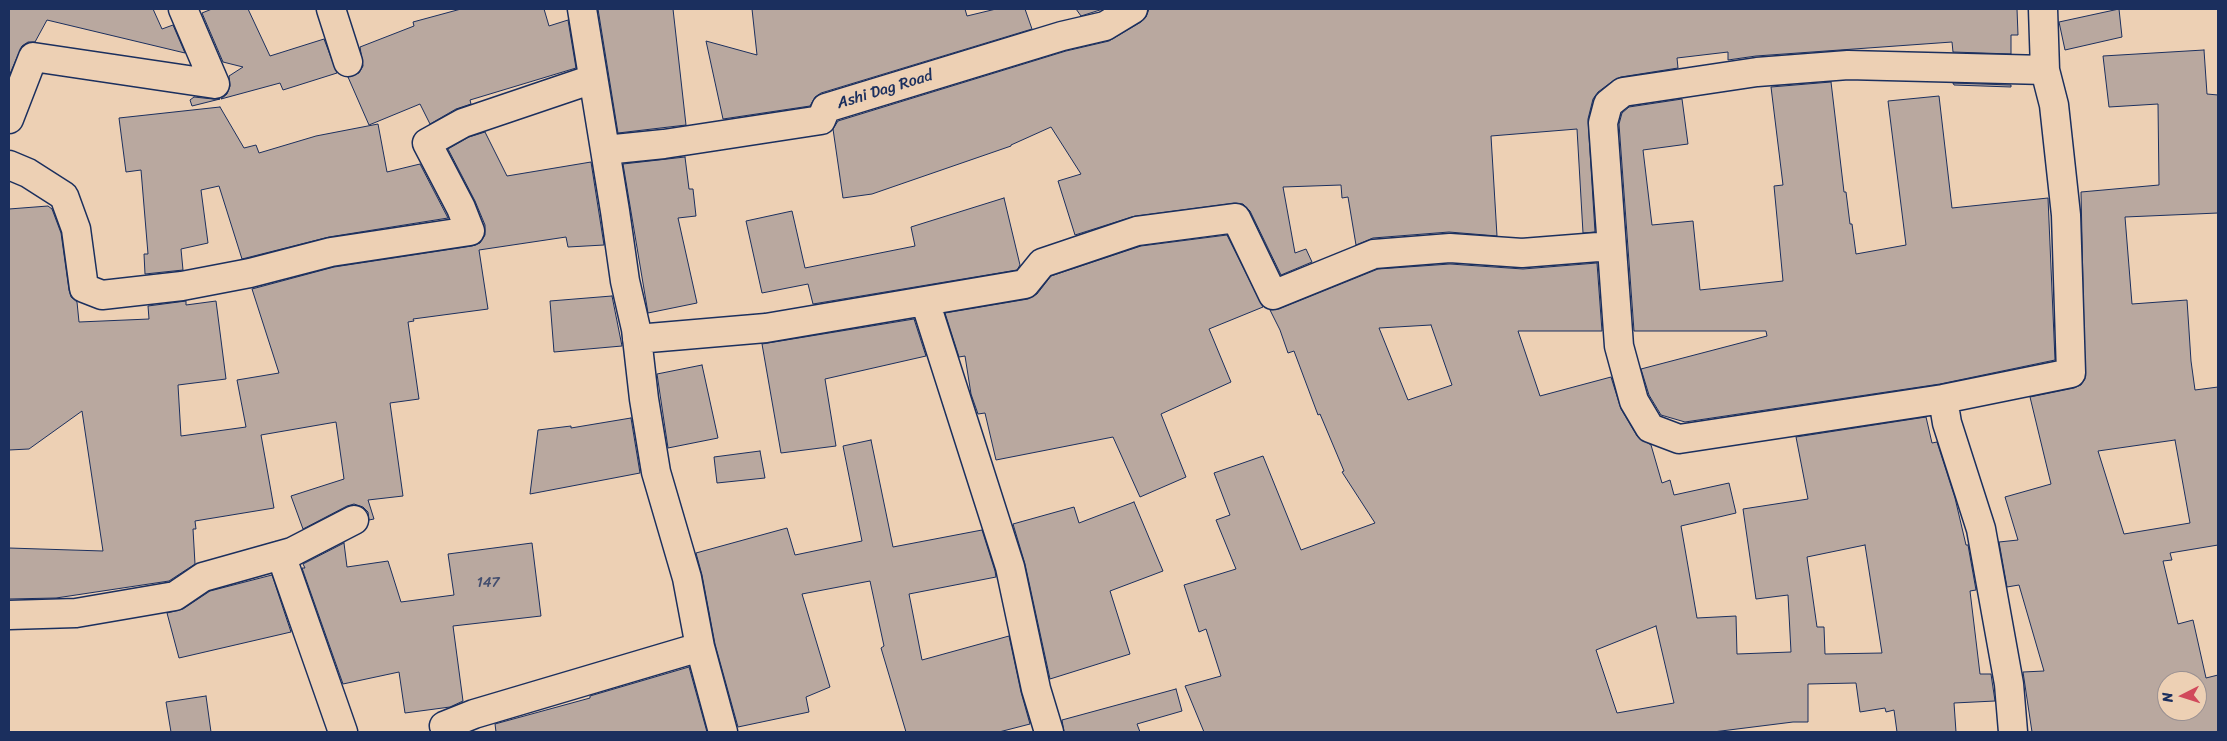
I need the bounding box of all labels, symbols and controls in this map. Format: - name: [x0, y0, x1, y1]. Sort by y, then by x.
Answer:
- street label: Ashi Dag Road: [835, 66, 935, 114]
- house number: 147: [477, 575, 499, 591]
- north arrow: [2157, 671, 2207, 721]
- text: N: [2155, 691, 2180, 703]

